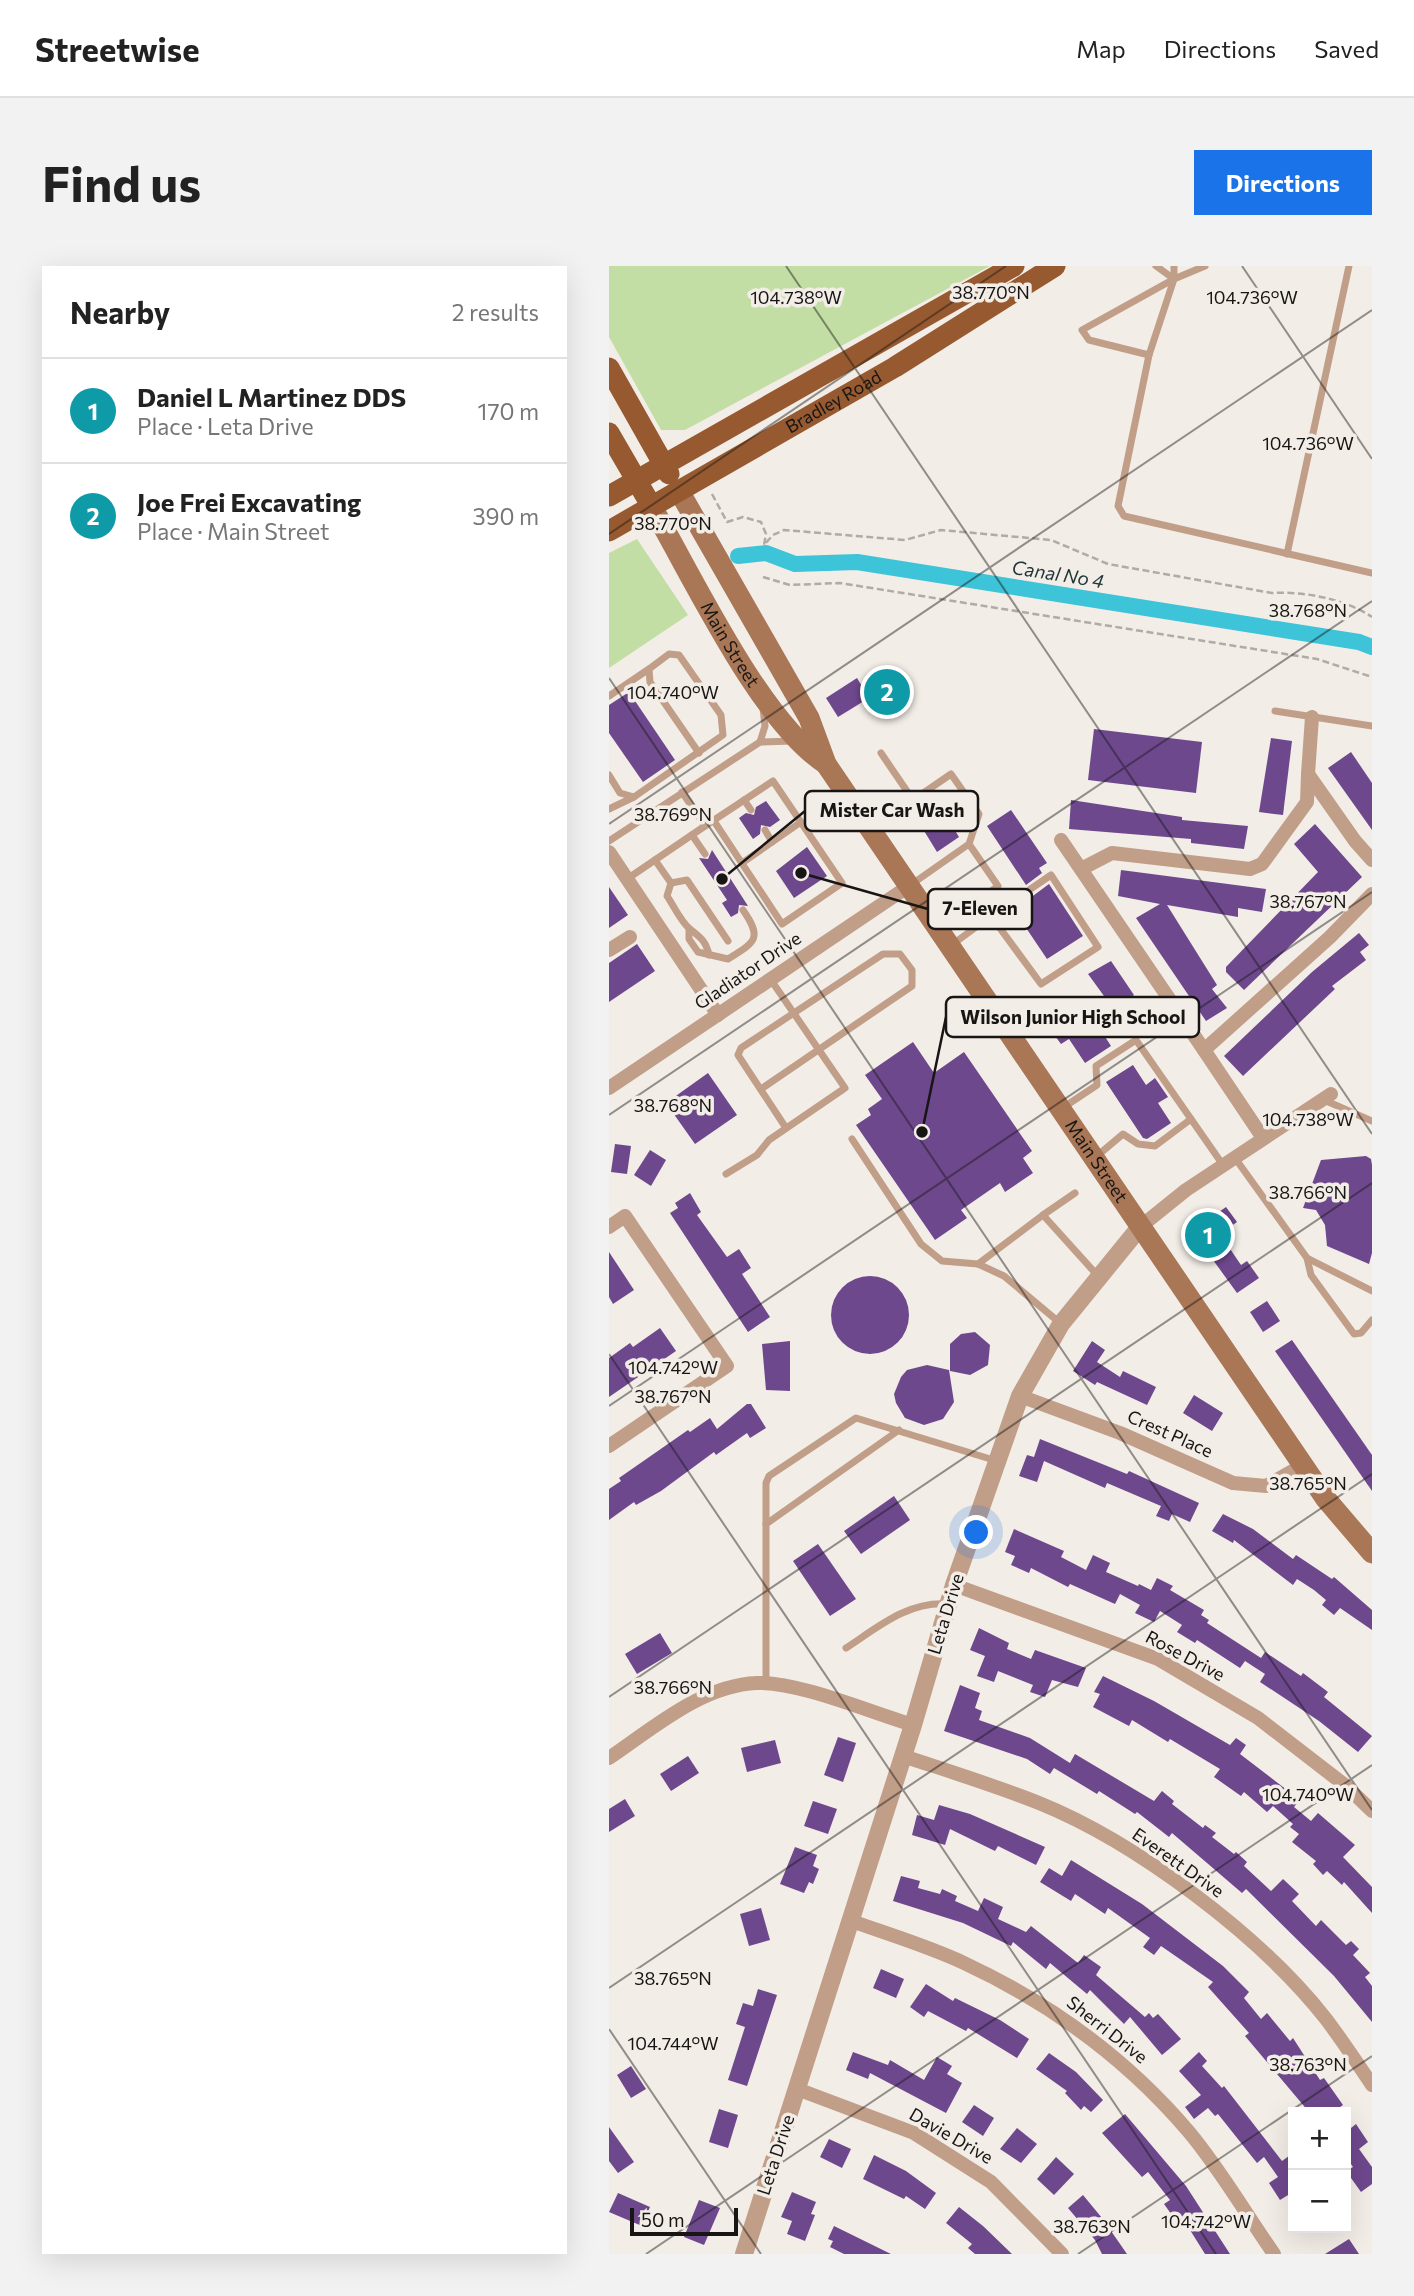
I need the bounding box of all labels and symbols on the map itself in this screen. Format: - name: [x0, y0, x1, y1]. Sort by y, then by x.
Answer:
- text: 38.770°N: [952, 281, 1030, 303]
- text: 104.738°W: [750, 286, 842, 308]
- text: 104.736°W: [1206, 286, 1298, 308]
- street label: Bradley Road: [781, 365, 885, 437]
- text: 104.736°W: [1262, 432, 1354, 454]
- text: 38.770°N: [634, 512, 712, 534]
- water label: Canal No 4: [1010, 555, 1106, 592]
- street label: Main Street: [696, 597, 765, 691]
- text: 38.768°N: [1269, 599, 1347, 621]
- pin: 2: [864, 666, 910, 718]
- text: 104.740°W: [627, 681, 719, 703]
- callout: Mister Car Wash: [805, 791, 978, 831]
- text: Mister Car Wash: [820, 798, 964, 821]
- text: 38.769°N: [634, 803, 712, 825]
- callout: 7-Eleven: [928, 889, 1032, 929]
- text: 38.767°N: [1270, 890, 1346, 912]
- text: 7-Eleven: [942, 896, 1018, 919]
- street label: Gladiator Drive: [690, 926, 805, 1014]
- callout: Wilson Junior High School: [946, 997, 1199, 1037]
- text: Wilson Junior High School: [960, 1005, 1186, 1028]
- text: 38.768°N: [634, 1094, 712, 1116]
- text: 104.738°W: [1262, 1108, 1354, 1130]
- street label: Main Street: [1061, 1115, 1133, 1206]
- text: 38.766°N: [1269, 1181, 1347, 1203]
- pin: 1: [1185, 1209, 1231, 1261]
- text: 104.742°W: [628, 1356, 718, 1378]
- text: 38.767°N: [635, 1385, 711, 1407]
- street label: Crest Place: [1124, 1404, 1217, 1462]
- text: 38.765°N: [1269, 1472, 1347, 1494]
- your location: [959, 1515, 993, 1549]
- street label: Leta Drive: [922, 1571, 968, 1657]
- street label: Rose Drive: [1142, 1625, 1229, 1685]
- text: 38.766°N: [634, 1676, 712, 1698]
- text: 104.740°W: [1262, 1783, 1354, 1805]
- street label: Everett Drive: [1129, 1823, 1229, 1902]
- text: 38.765°N: [634, 1967, 712, 1989]
- street label: Sherri Drive: [1063, 1991, 1152, 2068]
- text: 104.744°W: [628, 2032, 719, 2054]
- text: 38.763°N: [1269, 2053, 1347, 2075]
- street label: Davie Drive: [906, 2102, 997, 2168]
- street label: Leta Drive: [752, 2112, 798, 2198]
- scale bar: [630, 2205, 739, 2237]
- text: 104.742°W: [1161, 2210, 1251, 2232]
- text: 38.763°N: [1053, 2215, 1131, 2237]

